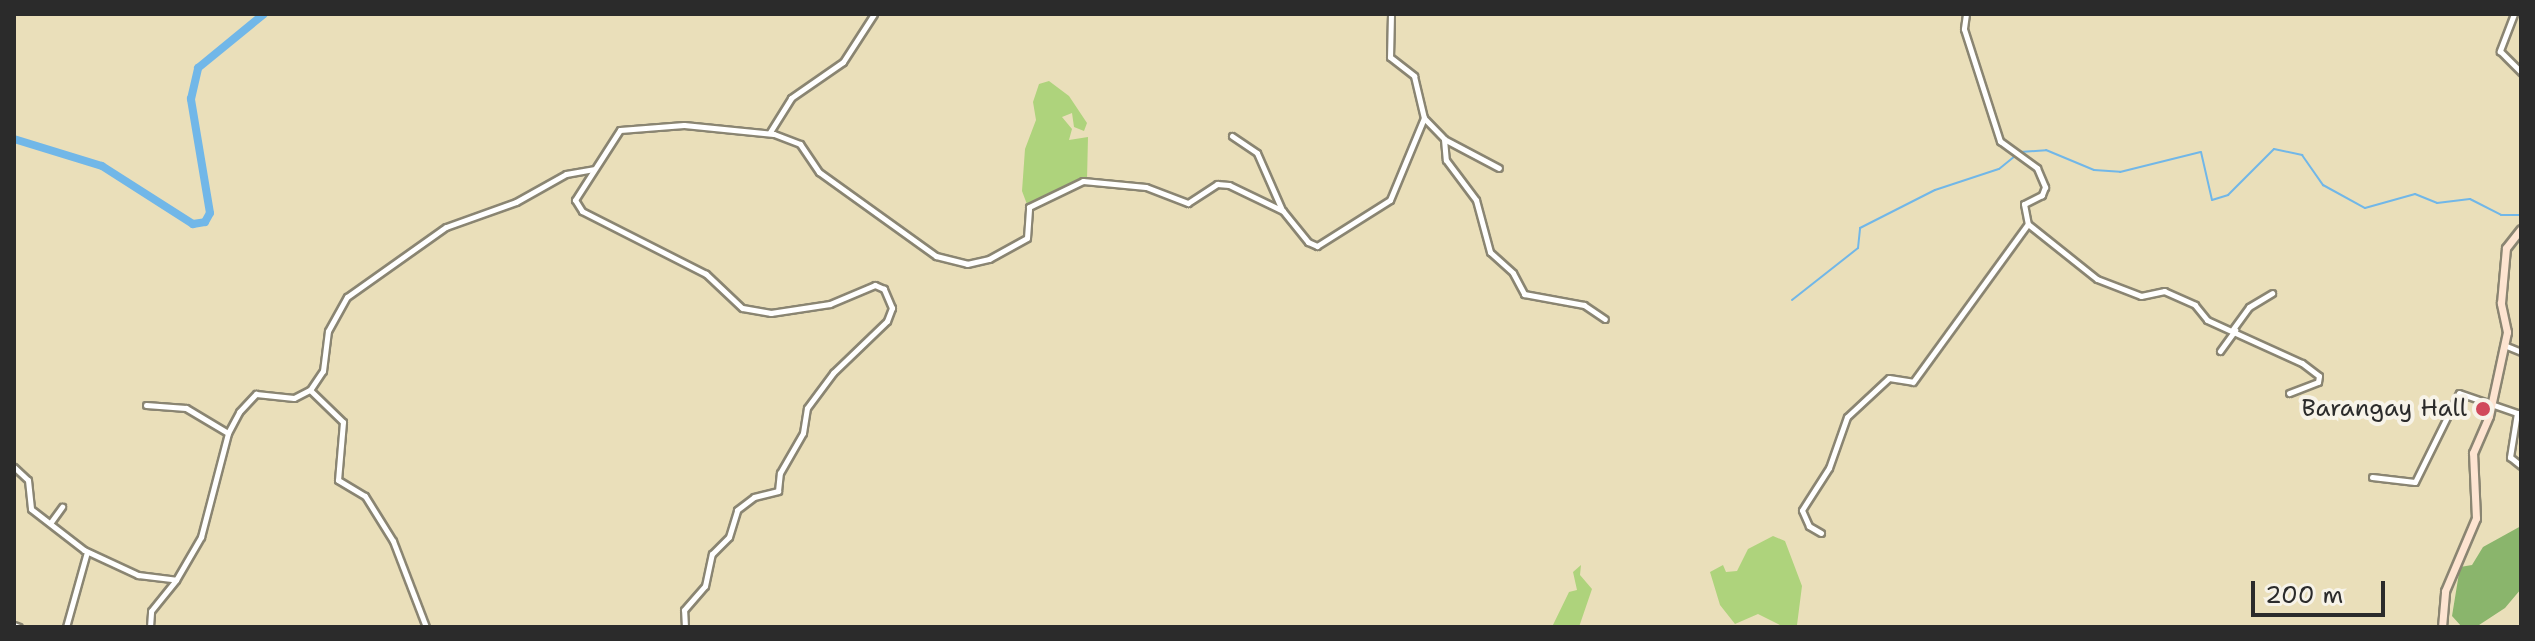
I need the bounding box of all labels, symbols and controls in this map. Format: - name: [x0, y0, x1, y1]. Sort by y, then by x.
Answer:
- place label: Barangay Hall: [2302, 395, 2467, 423]
- marker: Barangay Hall: [2474, 400, 2492, 418]
- scale bar: [2255, 565, 2389, 615]
- text: 200 m: [2265, 579, 2343, 611]

